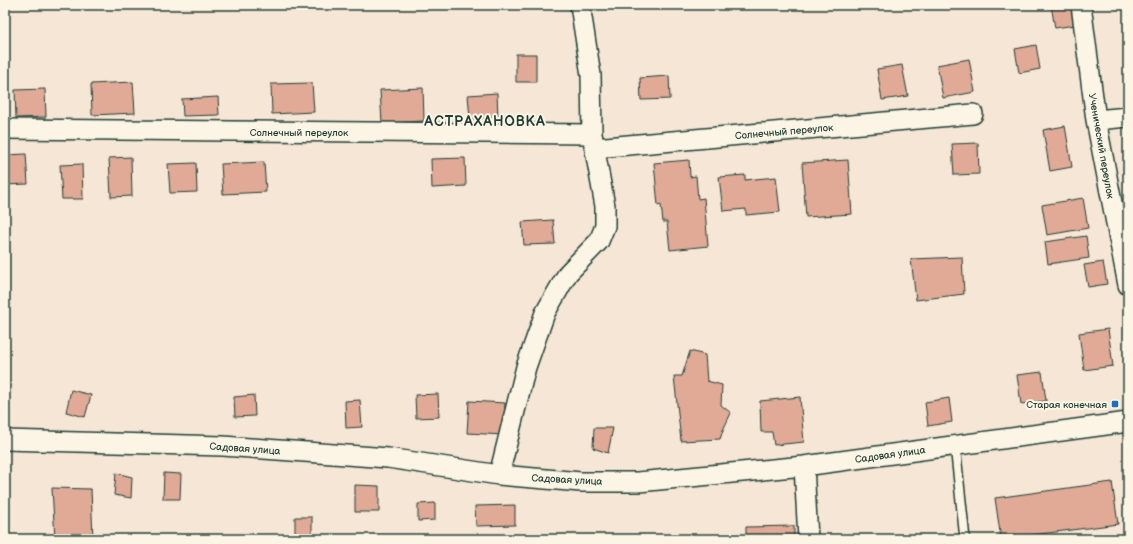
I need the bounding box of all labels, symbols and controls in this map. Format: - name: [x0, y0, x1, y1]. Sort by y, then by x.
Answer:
- street label: Ученический переулок: [1086, 93, 1116, 201]
- district label: АСТРАХАНОВКА: [423, 113, 546, 130]
- street label: Солнечный переулок: [734, 122, 834, 142]
- street label: Солнечный переулок: [250, 127, 349, 139]
- place label: Старая конечная: [1026, 399, 1107, 411]
- marker: Старая конечная: [1110, 399, 1120, 409]
- street label: Садовая улица: [209, 441, 281, 457]
- street label: Садовая улица: [854, 444, 926, 466]
- street label: Садовая улица: [531, 472, 603, 488]

